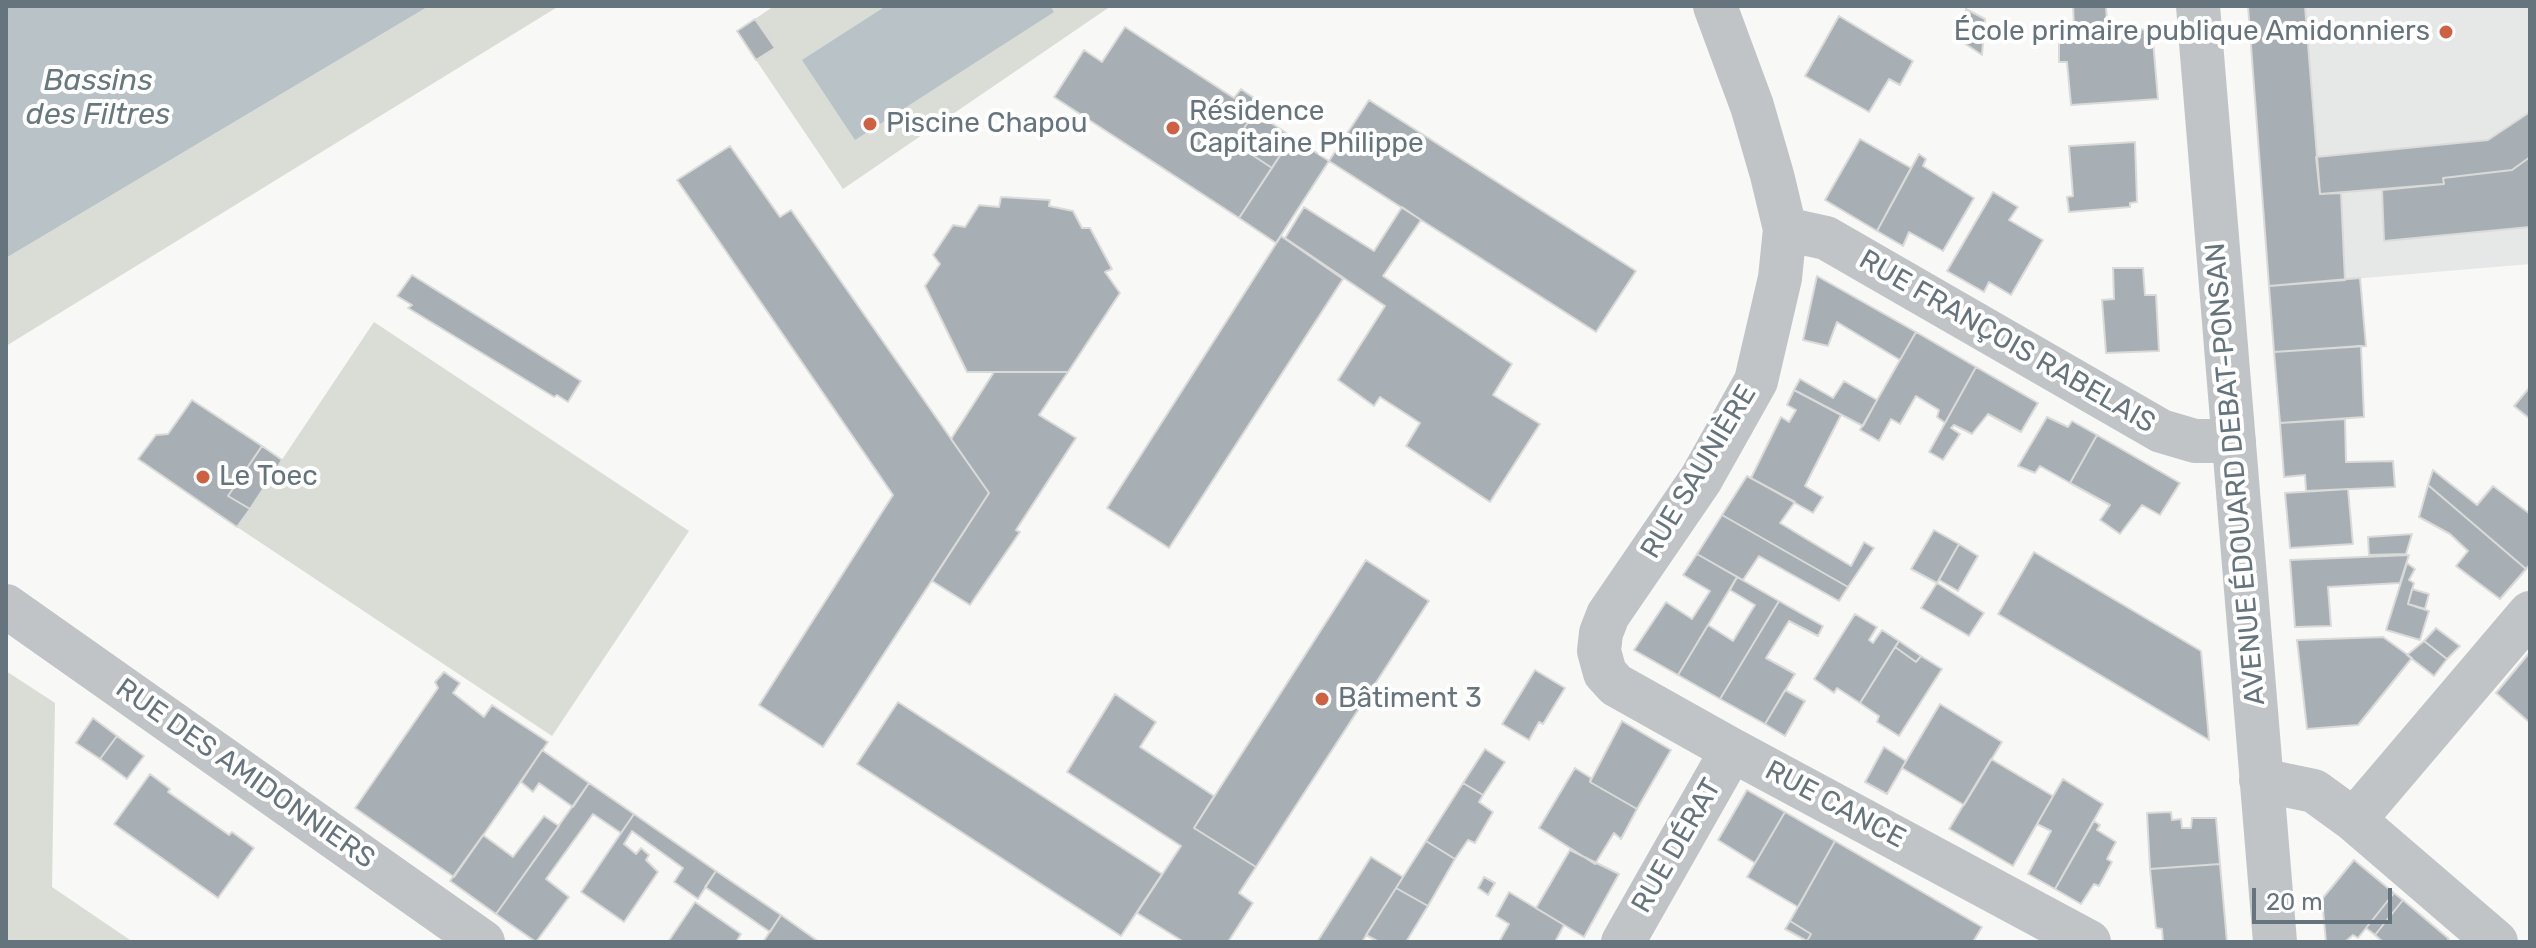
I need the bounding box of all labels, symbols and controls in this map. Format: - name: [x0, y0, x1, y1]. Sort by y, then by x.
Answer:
- place label: École primaire publique Amidonniers: [1954, 15, 2430, 49]
- marker: École primaire publique Amidonniers: [2437, 23, 2455, 41]
- water label: Bassins des Filtres: [26, 63, 170, 134]
- place label: Résidence Capitaine Philippe: [1189, 95, 1424, 161]
- place label: Piscine Chapou: [886, 107, 1088, 141]
- marker: Piscine Chapou: [861, 115, 879, 133]
- marker: Résidence Capitaine Philippe: [1164, 119, 1182, 137]
- street label: AVENUE ÉDOUARD DEBAT-PONSAN: [2199, 241, 2273, 707]
- street label: RUE FRANÇOIS RABELAIS: [1853, 243, 2161, 441]
- street label: RUE SAUNIÈRE: [1634, 379, 1764, 565]
- place label: Le Toec: [219, 460, 318, 494]
- marker: Le Toec: [194, 468, 212, 486]
- street label: RUE DES AMIDONNIERS: [109, 672, 381, 876]
- place label: Bâtiment 3: [1338, 682, 1482, 716]
- marker: Bâtiment 3: [1313, 690, 1331, 708]
- street label: RUE CANCE: [1759, 754, 1911, 856]
- street label: RUE DÉRAT: [1625, 773, 1729, 919]
- scale bar: [2256, 872, 2396, 922]
- text: 20 m: [2266, 888, 2323, 916]

